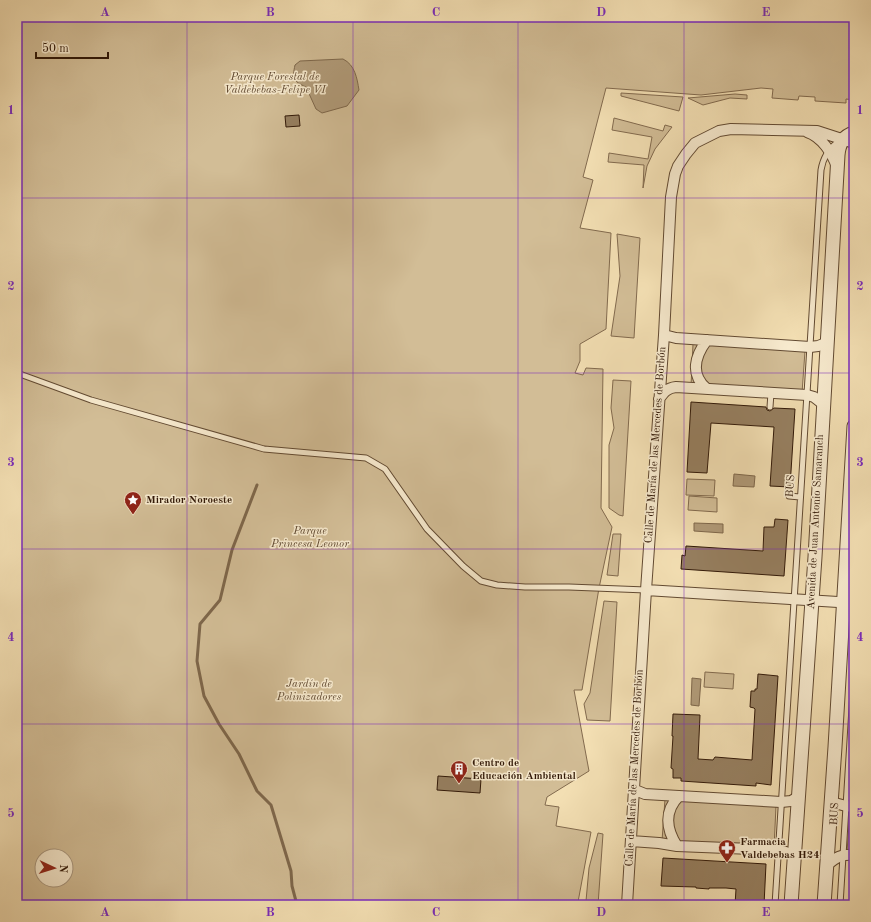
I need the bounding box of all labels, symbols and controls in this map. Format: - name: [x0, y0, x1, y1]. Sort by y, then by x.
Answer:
- text: A: [100, 6, 110, 19]
- text: B: [265, 6, 275, 19]
- text: C: [432, 6, 440, 19]
- text: D: [596, 6, 606, 19]
- text: E: [762, 6, 771, 19]
- scale bar: [36, 34, 108, 60]
- text: 50 m: [42, 42, 69, 55]
- park label: Parque Forestal de Valdebebas-Felipe VI: [224, 72, 327, 96]
- text: 1: [7, 104, 15, 117]
- text: 1: [856, 104, 864, 117]
- text: 2: [7, 280, 15, 293]
- text: 2: [856, 280, 864, 293]
- street label: Calle de María de las Mercedes de Borbón: [644, 346, 668, 544]
- street label: Avenida de Juan Antonio Samaranch: [806, 434, 826, 610]
- text: 3: [7, 456, 15, 469]
- text: 3: [856, 456, 864, 469]
- street label: BUS: [785, 474, 797, 498]
- place icon: Mirador Noroeste: [123, 490, 143, 515]
- place label: Mirador Noroeste: [146, 495, 232, 506]
- park label: Parque Princesa Leonor: [270, 526, 349, 550]
- text: 4: [7, 631, 15, 644]
- text: 4: [856, 631, 864, 644]
- street label: Calle de María de las Mercedes de Borbón: [624, 669, 646, 867]
- park label: Jardín de Polinizadores: [276, 679, 342, 703]
- place label: Centro de Educación Ambiental: [472, 758, 576, 782]
- building icon: Centro de Educación Ambiental: [449, 759, 469, 784]
- street label: BUS: [829, 802, 841, 826]
- text: 5: [7, 807, 15, 820]
- text: 5: [856, 807, 864, 820]
- place label: Farmacia Valdebebas H24: [740, 837, 820, 861]
- pharmacy icon: Farmacia Valdebebas H24: [717, 838, 737, 863]
- north arrow: [34, 848, 74, 888]
- text: N: [57, 864, 68, 874]
- text: A: [100, 906, 110, 919]
- text: B: [265, 906, 275, 919]
- text: C: [432, 906, 440, 919]
- text: D: [596, 906, 606, 919]
- text: E: [762, 906, 771, 919]

